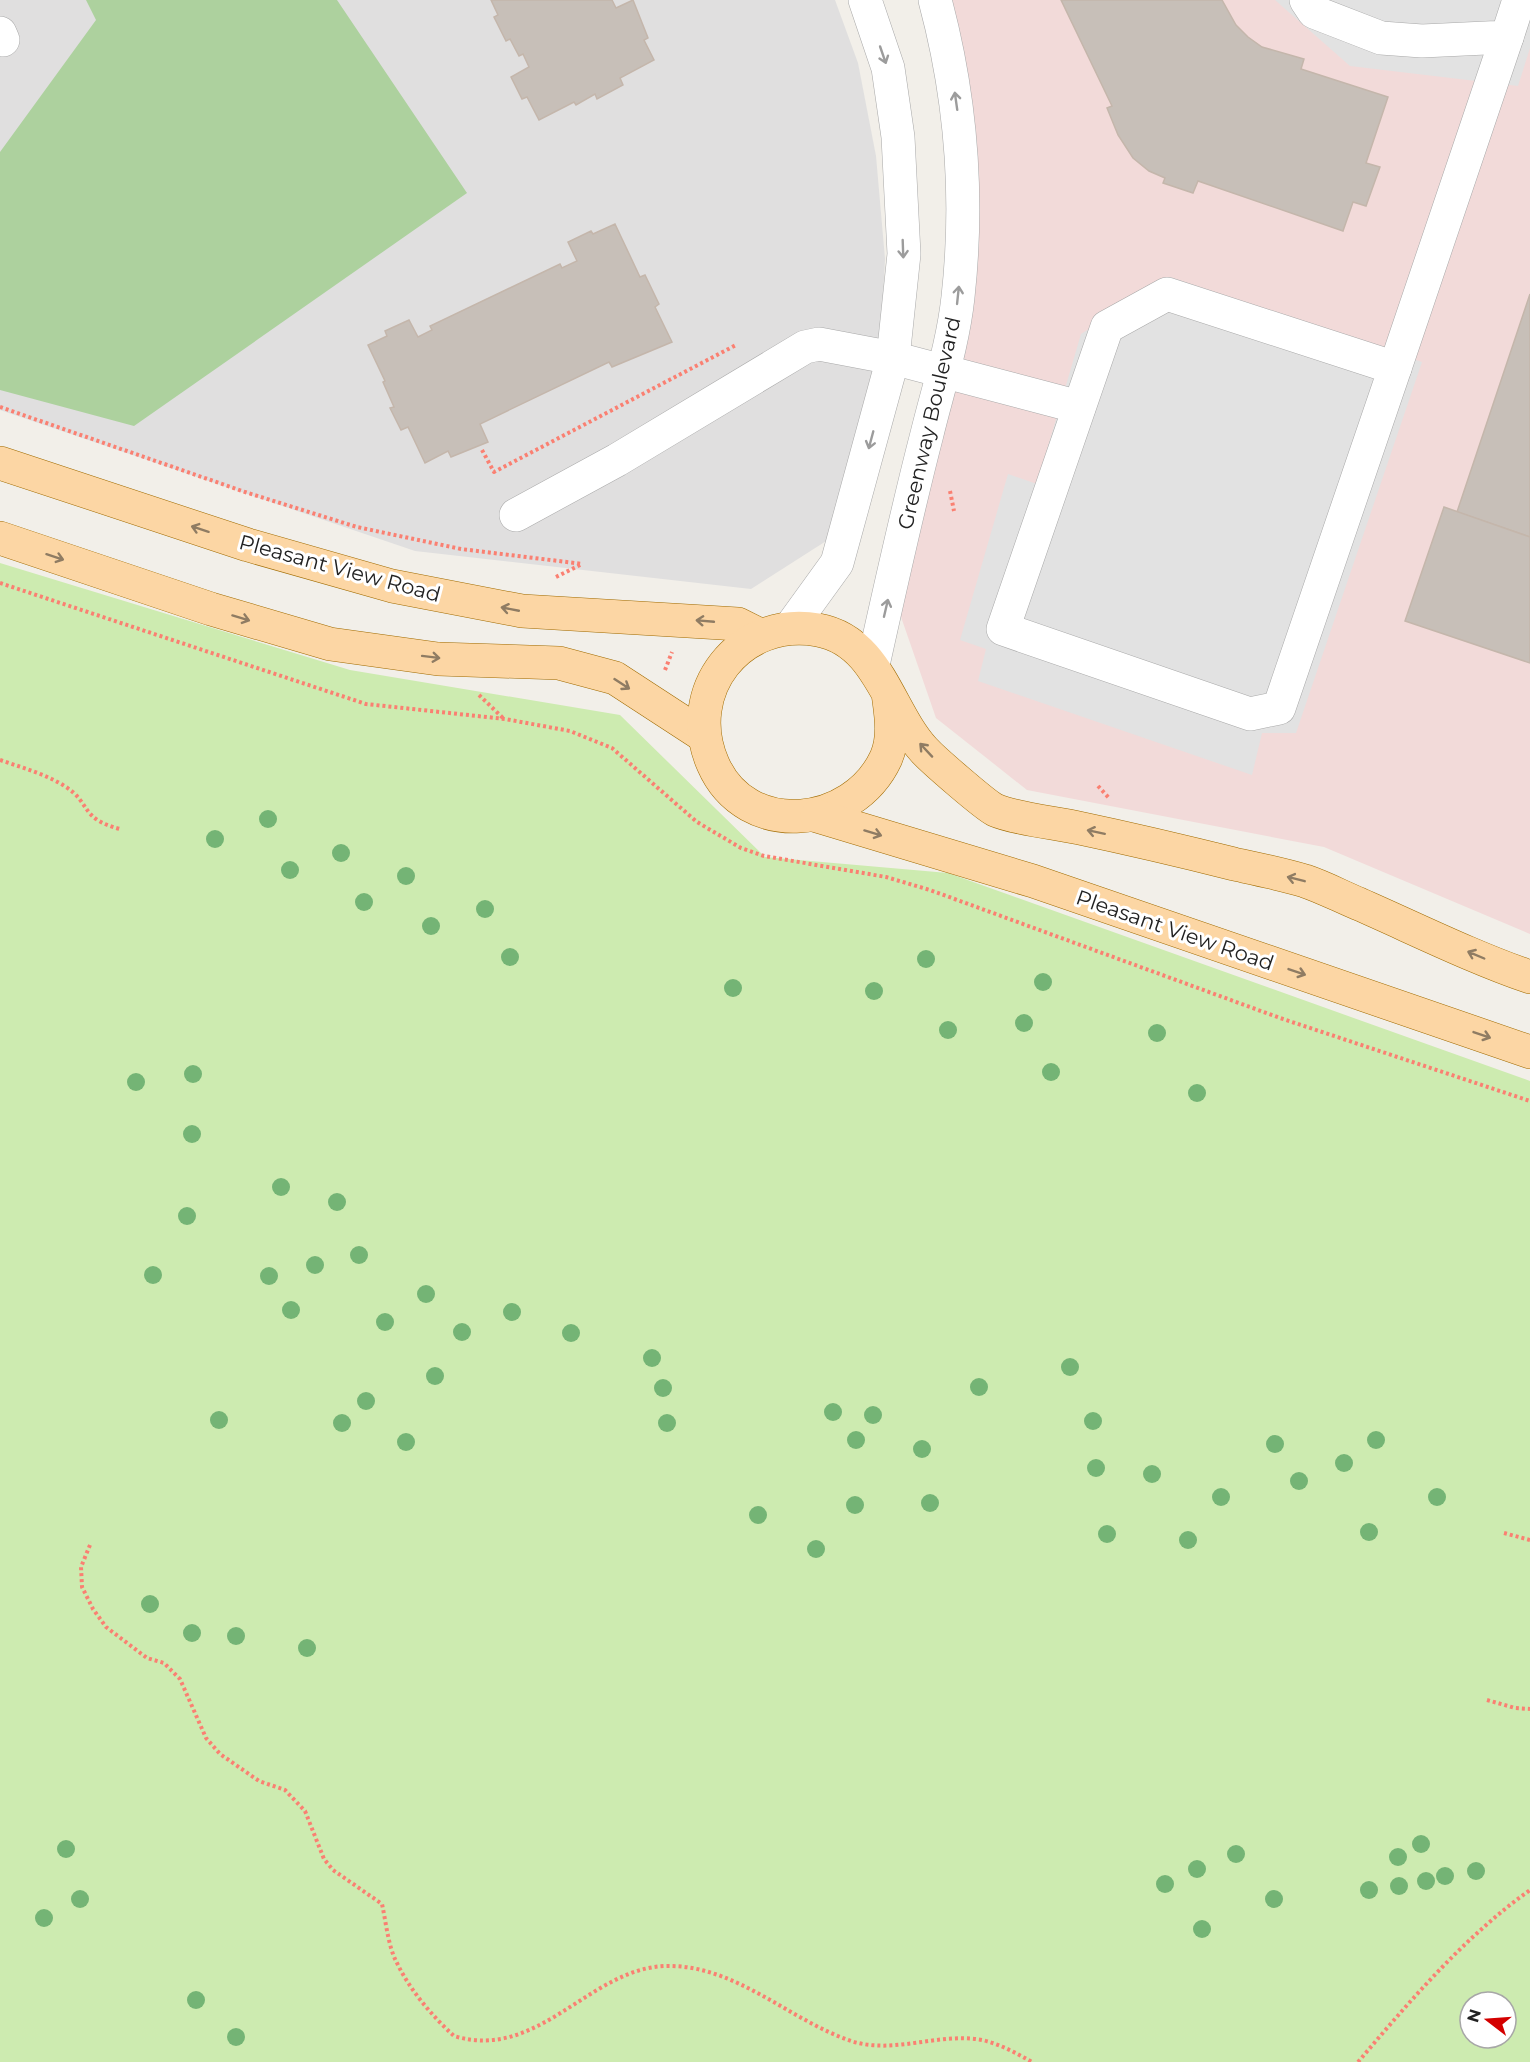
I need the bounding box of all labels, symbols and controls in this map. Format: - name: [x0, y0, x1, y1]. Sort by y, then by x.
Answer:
- one-way arrow: [879, 45, 890, 64]
- one-way arrow: [950, 92, 961, 111]
- one-way arrow: [897, 238, 909, 258]
- one-way arrow: [953, 286, 964, 306]
- street label: Greenway Boulevard: [892, 314, 966, 532]
- one-way arrow: [865, 430, 876, 449]
- one-way arrow: [191, 523, 210, 534]
- street label: Pleasant View Road: [236, 529, 444, 607]
- one-way arrow: [46, 552, 65, 563]
- one-way arrow: [880, 599, 892, 618]
- one-way arrow: [501, 603, 521, 614]
- one-way arrow: [231, 613, 250, 624]
- one-way arrow: [695, 615, 715, 626]
- one-way arrow: [421, 652, 440, 663]
- one-way arrow: [613, 678, 630, 690]
- one-way arrow: [919, 743, 933, 758]
- one-way arrow: [1087, 825, 1106, 837]
- one-way arrow: [863, 828, 882, 839]
- one-way arrow: [1287, 872, 1306, 884]
- street label: Pleasant View Road: [1073, 884, 1277, 976]
- one-way arrow: [1467, 949, 1485, 960]
- one-way arrow: [1287, 967, 1306, 978]
- one-way arrow: [1472, 1031, 1491, 1042]
- north arrow: [1458, 1990, 1518, 2050]
- text: N: [1463, 2007, 1485, 2025]

